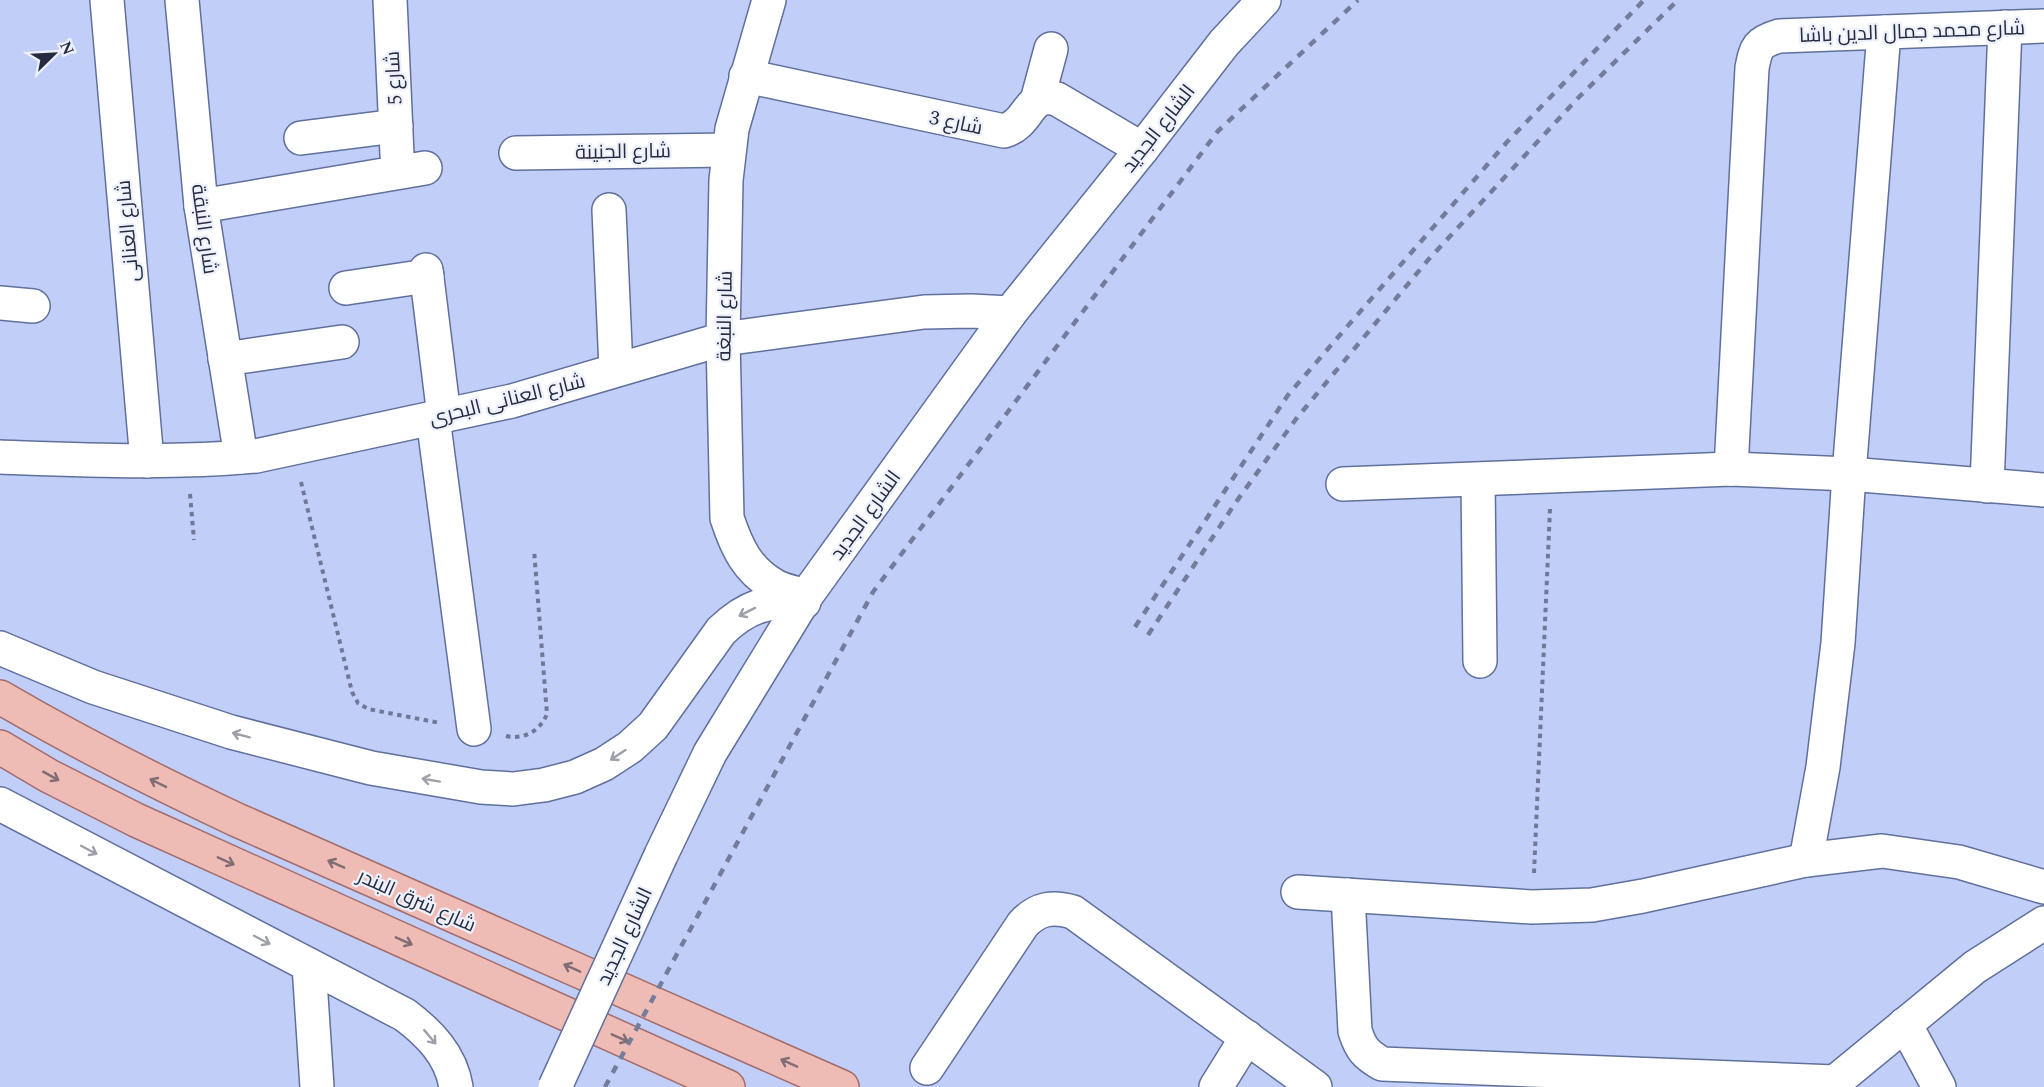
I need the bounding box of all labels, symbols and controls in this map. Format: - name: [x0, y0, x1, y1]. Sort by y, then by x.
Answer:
- street label: شارع محمد جمال الدين باشا: [1798, 13, 2026, 51]
- north arrow: [24, 24, 84, 84]
- text: N: [53, 37, 80, 59]
- street label: شارع 5: [378, 50, 410, 106]
- street label: الشارع الجديد: [1115, 78, 1203, 179]
- street label: شارع 3: [926, 103, 985, 143]
- street label: شارع الجنينة: [575, 136, 671, 168]
- street label: شارع العنانى: [109, 179, 147, 283]
- street label: شارع النبقة: [183, 182, 225, 276]
- street label: شارع النبغة: [709, 270, 741, 362]
- street label: شارع العنانى البحرى: [426, 366, 588, 434]
- street label: الشارع الجديد: [823, 464, 909, 567]
- one-way arrow: [738, 606, 756, 618]
- one-way arrow: [232, 729, 251, 740]
- one-way arrow: [610, 749, 627, 761]
- one-way arrow: [41, 771, 59, 782]
- one-way arrow: [421, 774, 441, 785]
- one-way arrow: [150, 777, 168, 789]
- one-way arrow: [80, 844, 97, 856]
- one-way arrow: [217, 856, 235, 867]
- one-way arrow: [327, 857, 345, 869]
- street label: شارع شرق البندر: [352, 861, 481, 940]
- street label: الشارع الجديد: [589, 883, 661, 990]
- one-way arrow: [253, 934, 270, 946]
- one-way arrow: [394, 936, 413, 947]
- one-way arrow: [563, 962, 582, 973]
- one-way arrow: [423, 1029, 437, 1044]
- one-way arrow: [611, 1034, 629, 1045]
- one-way arrow: [780, 1057, 798, 1069]

